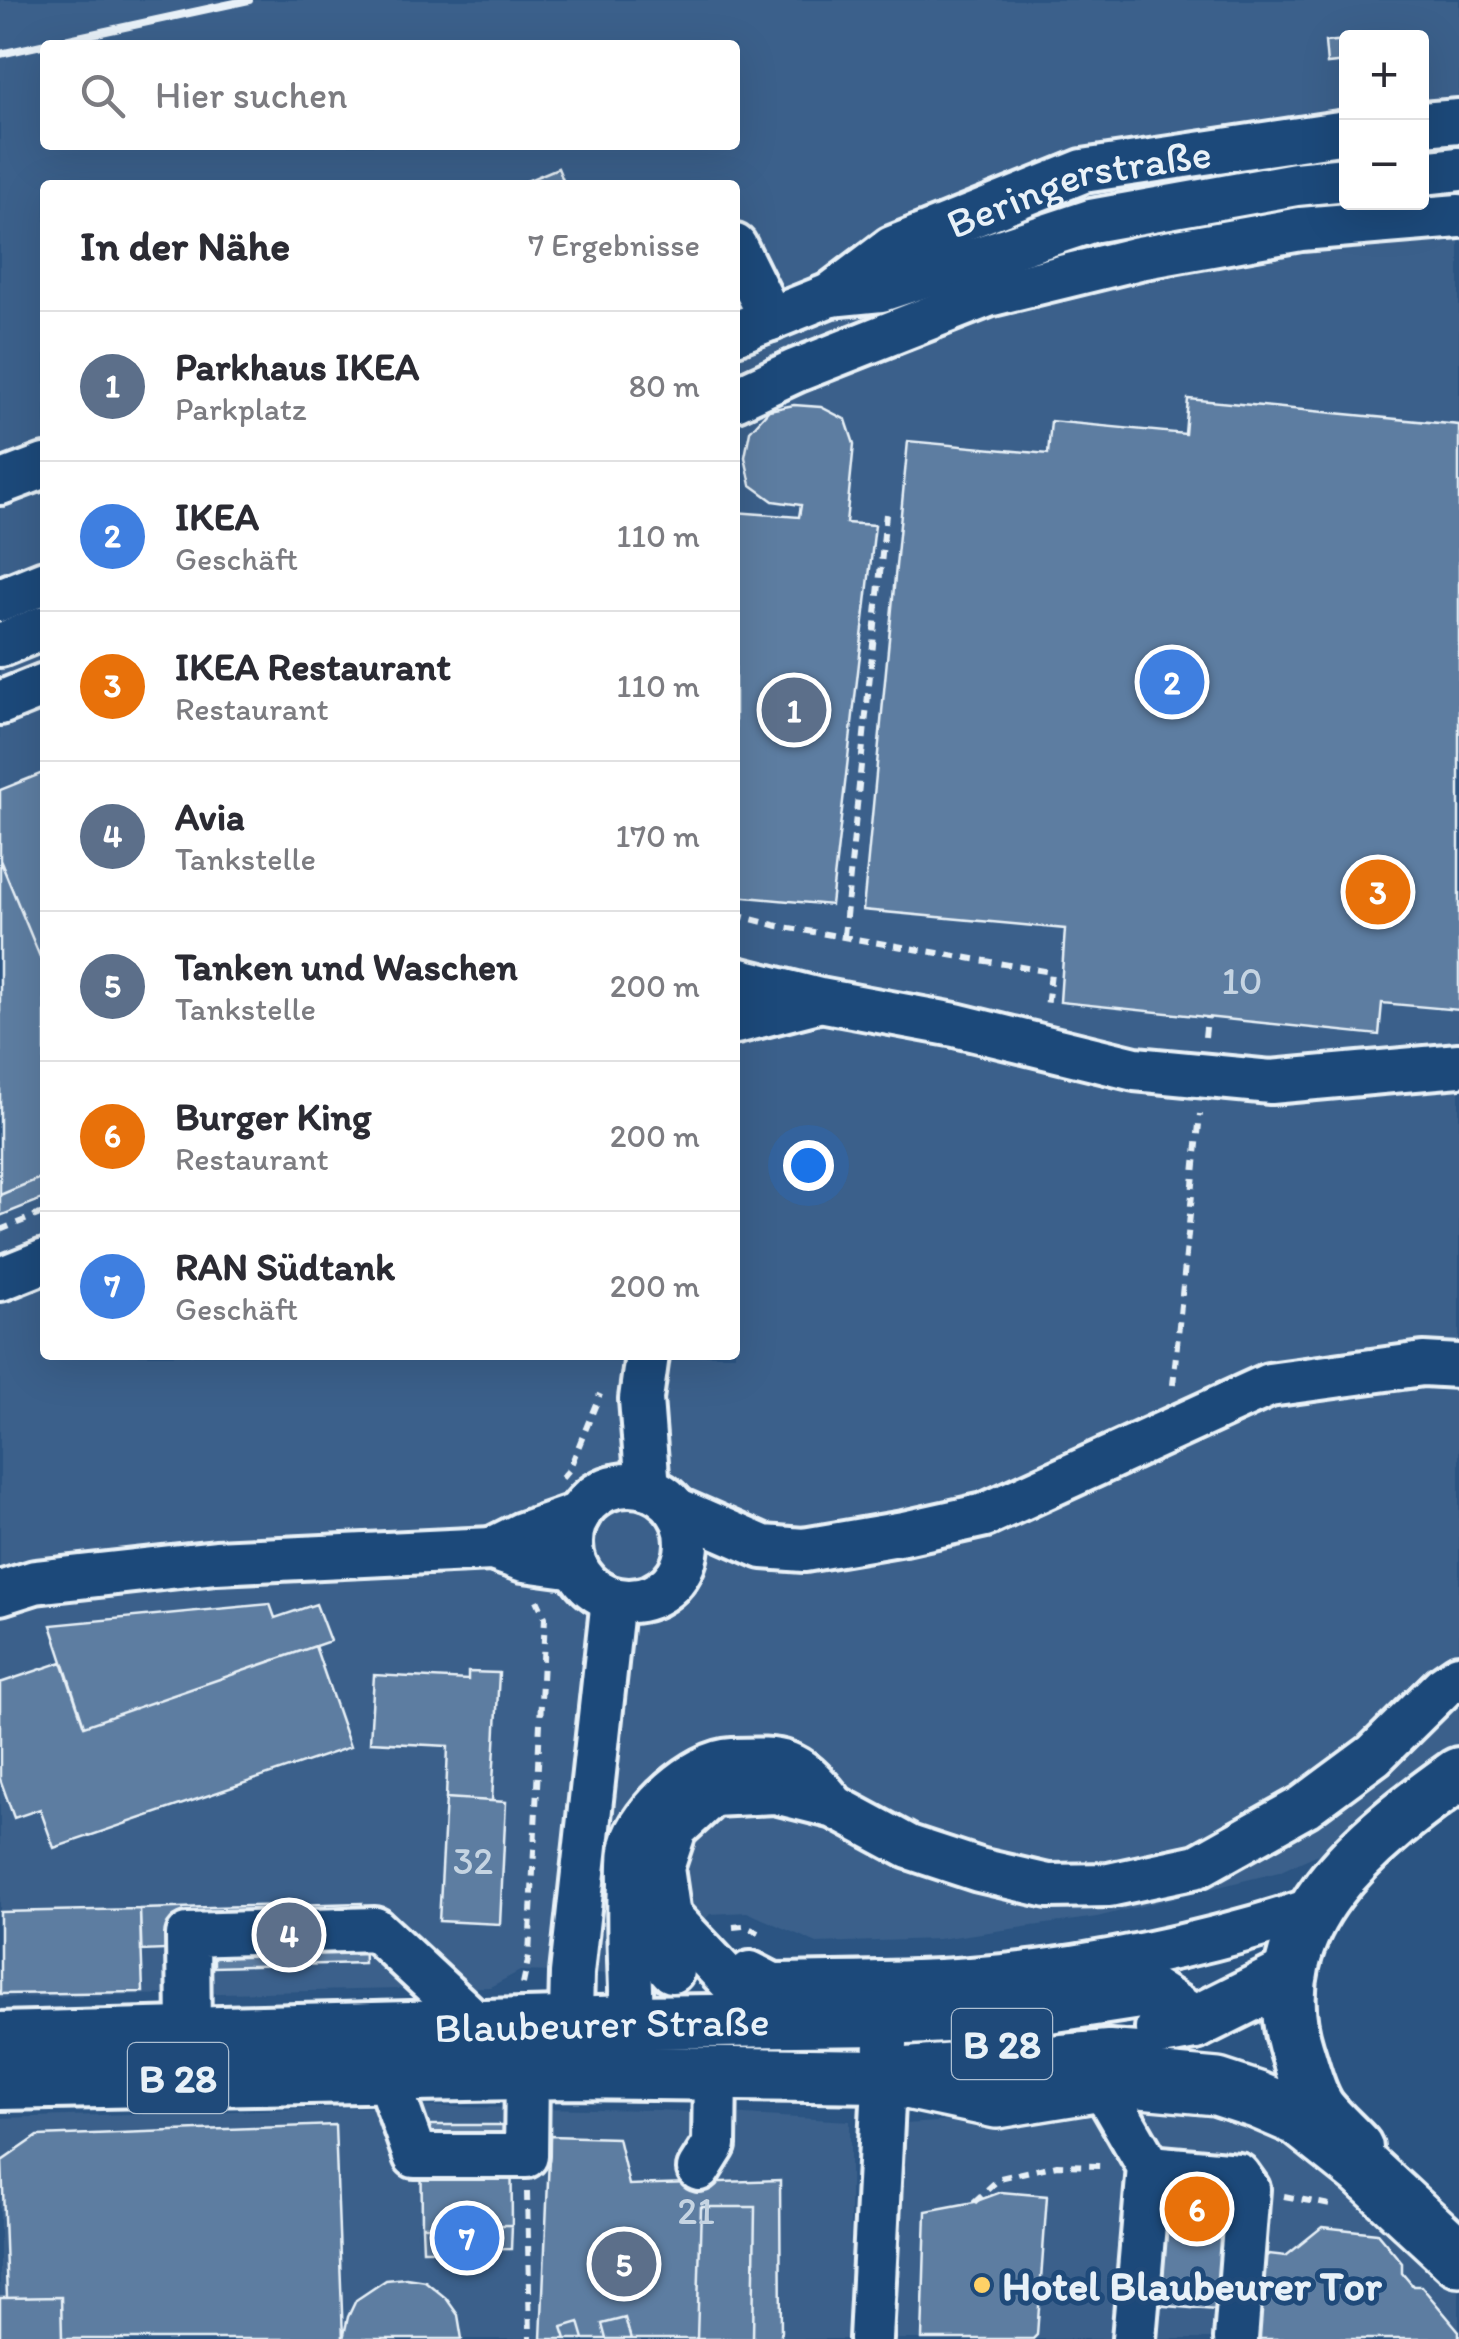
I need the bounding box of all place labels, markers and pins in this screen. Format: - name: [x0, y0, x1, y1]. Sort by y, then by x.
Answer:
- pin: 2: [1140, 644, 1204, 720]
- pin: 1: [762, 672, 826, 748]
- pin: 3: [1346, 854, 1410, 930]
- pin: 4: [256, 1898, 322, 1972]
- pin: 6: [1164, 2172, 1230, 2246]
- pin: 7: [434, 2200, 500, 2276]
- pin: 5: [592, 2226, 656, 2302]
- place label: Hotel Blaubeurer Tor: [1002, 2260, 1383, 2311]
- marker: Hotel Blaubeurer Tor: [971, 2274, 993, 2296]

